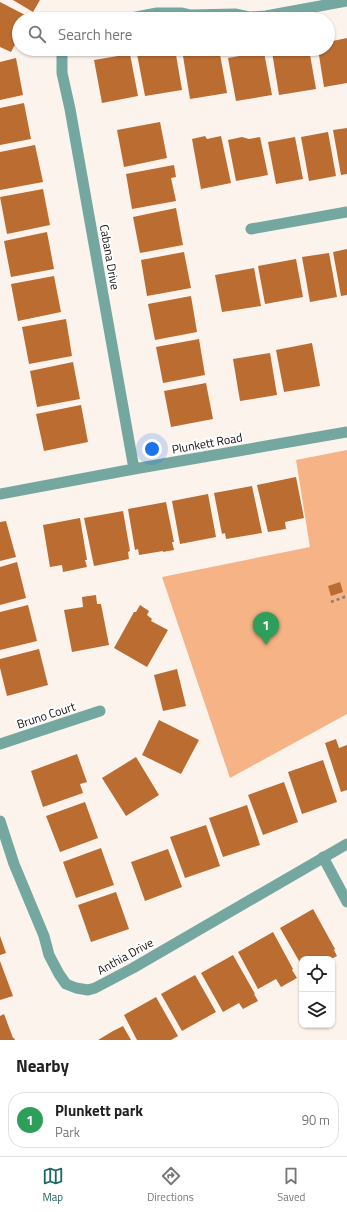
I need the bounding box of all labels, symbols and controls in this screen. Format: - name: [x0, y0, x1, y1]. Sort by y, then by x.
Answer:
- search box: [12, 12, 335, 56]
- icon: search: [26, 23, 48, 45]
- text: Search here: [58, 23, 132, 46]
- street label: Cabana Drive: [95, 223, 125, 291]
- street label: Plunkett Road: [170, 427, 244, 459]
- your location: [142, 439, 162, 459]
- pin: 1: [253, 612, 279, 645]
- street label: Bruno Court: [14, 696, 79, 733]
- street label: Anthia Drive: [93, 933, 157, 979]
- map controls: [299, 956, 335, 1028]
- button: locate: [299, 956, 335, 992]
- button: layers: [299, 992, 335, 1028]
- text: Nearby: [16, 1053, 69, 1079]
- text: Plunkett park: [55, 1099, 143, 1122]
- text: 1: [26, 1110, 34, 1130]
- text: 90 m: [302, 1110, 330, 1130]
- text: Park: [55, 1122, 80, 1142]
- tab: Map: [42, 1165, 64, 1205]
- tab: Directions: [147, 1165, 194, 1205]
- tab: Saved: [277, 1165, 305, 1205]

